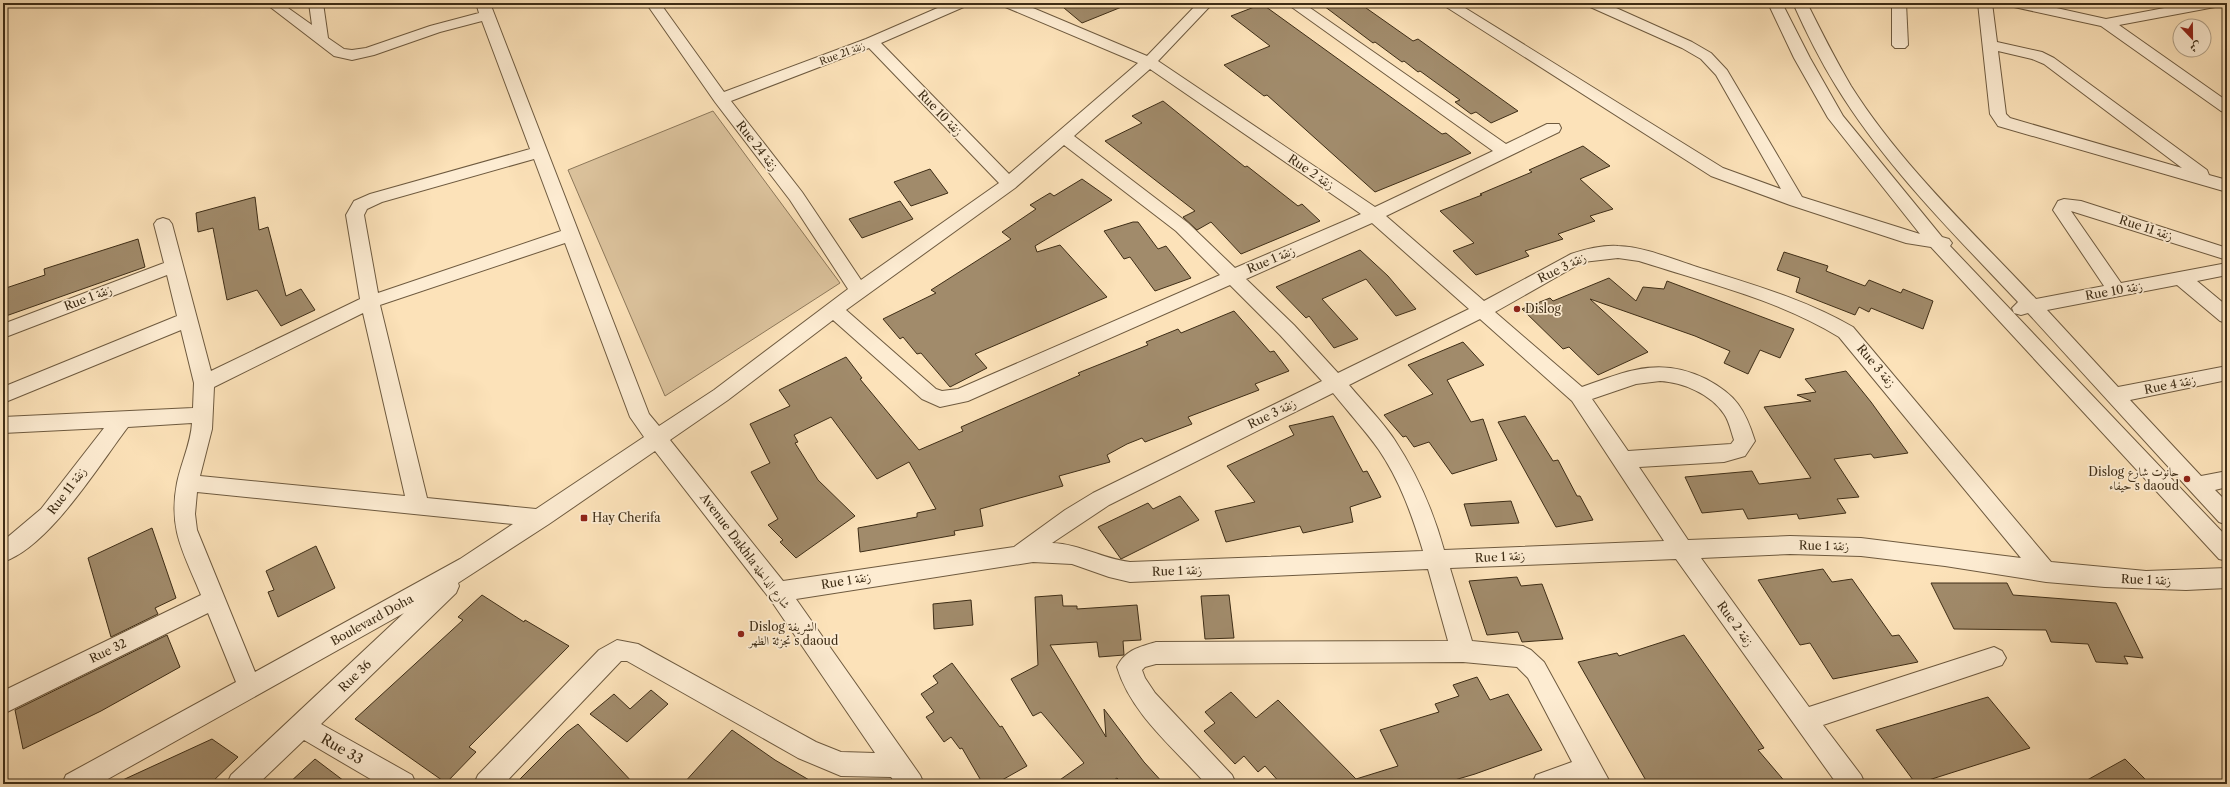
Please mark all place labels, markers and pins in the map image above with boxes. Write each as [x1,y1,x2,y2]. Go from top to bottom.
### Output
place label: Dislog [1525,301,1562,316]
marker: Dislog [1512,304,1522,314]
place label: Dislog حانوت شارع حيفاء s daoud [2088,464,2180,493]
marker: Dislog حانوت شارع حيفاء s daoud [2182,474,2192,484]
place label: Hay Cherifa [592,510,661,525]
marker: Hay Cherifa [579,513,589,523]
place label: Dislog الشريفة تجزئة الظهر s daoud [747,619,839,649]
marker: Dislog الشريفة تجزئة الظهر s daoud [736,629,746,639]

